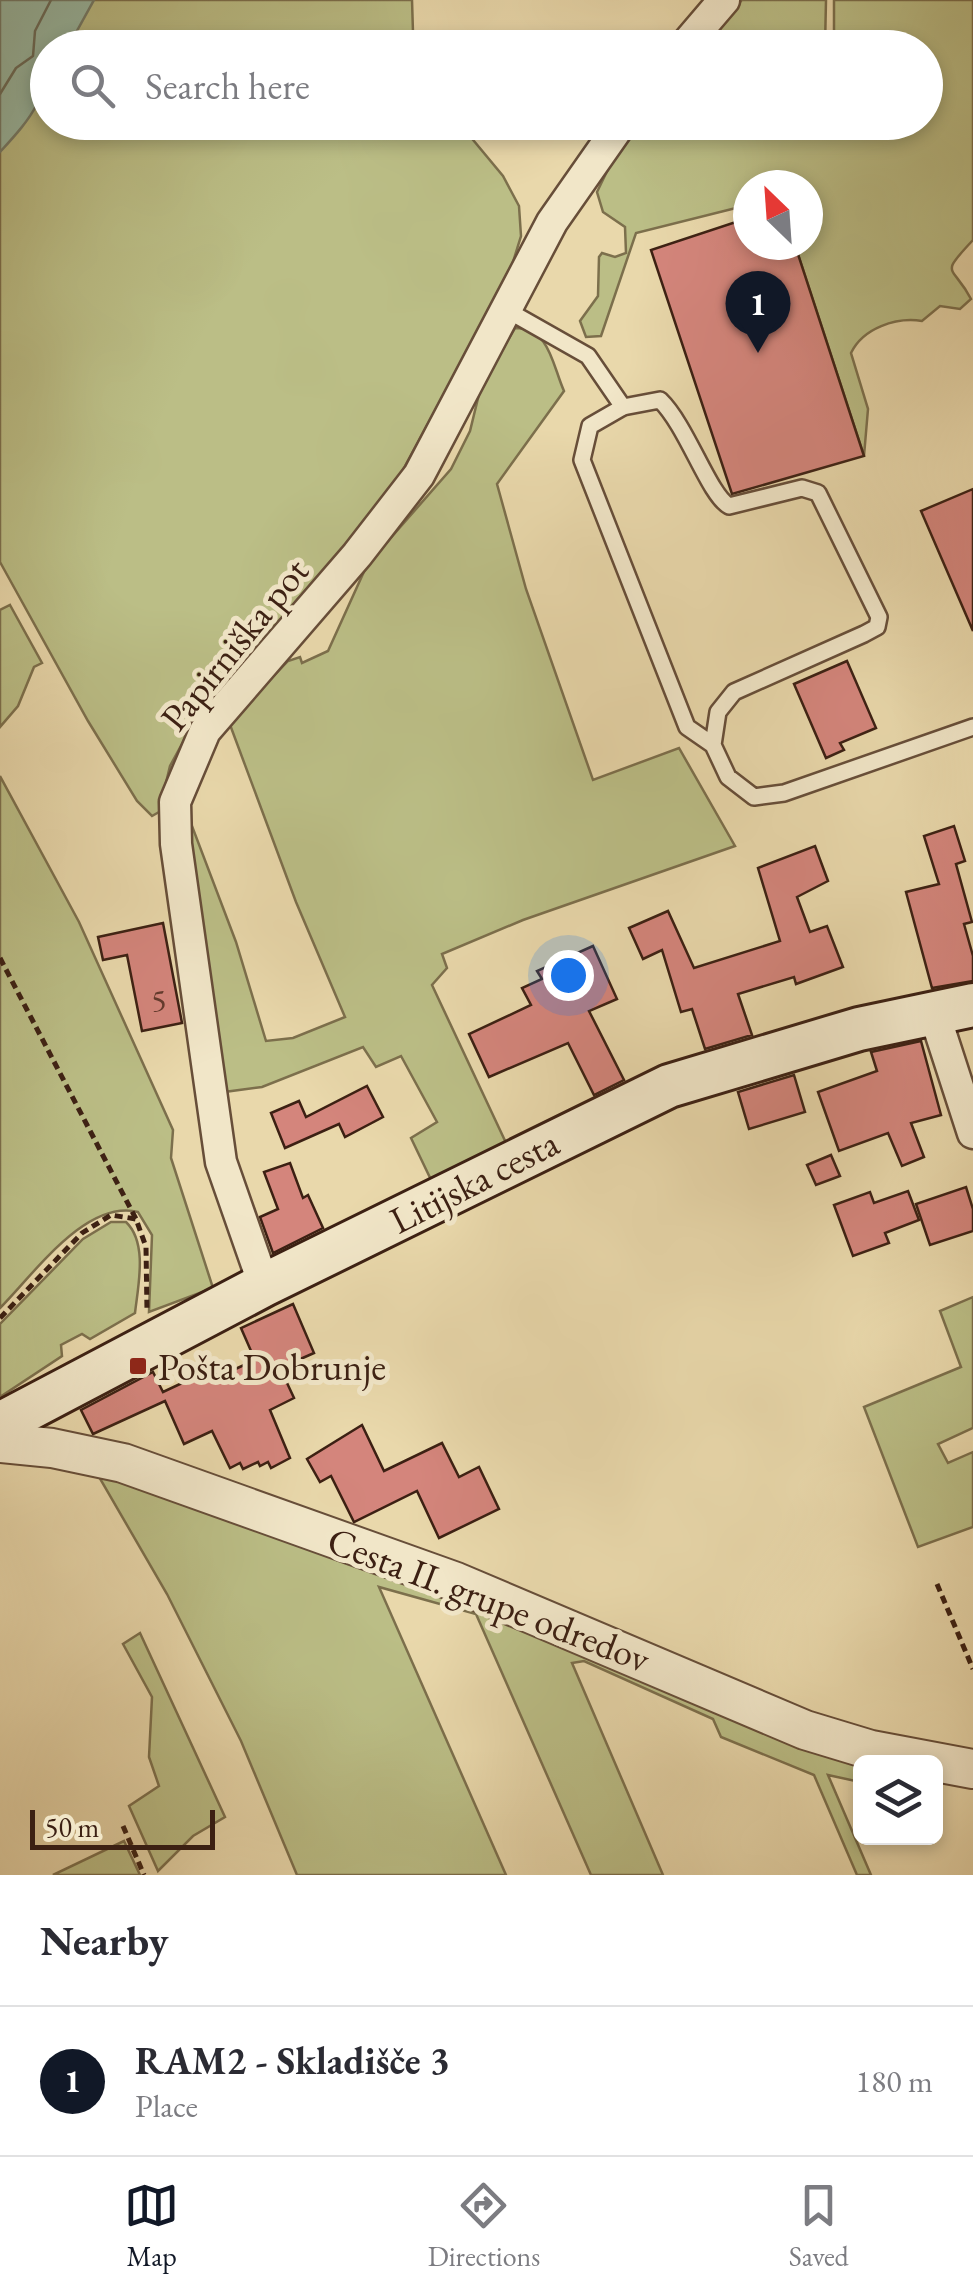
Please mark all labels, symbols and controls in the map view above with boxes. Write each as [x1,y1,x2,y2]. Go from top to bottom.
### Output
search box [30,30,943,140]
icon: search [65,58,120,113]
text: Search here [145,61,310,110]
north arrow [733,170,823,260]
pin: 1 [726,270,790,353]
street label: Papirniška pot [149,547,319,741]
your location [543,950,594,1001]
house number: 5 [151,979,167,1021]
street label: Litijska cesta [381,1117,567,1244]
place label: Pošta Dobrunje [158,1342,386,1391]
marker: Pošta Dobrunje [127,1355,149,1377]
street label: Cesta II. grupe odredov [321,1515,658,1683]
map controls [853,1755,943,1845]
button: layers [853,1755,943,1845]
scale bar [30,1805,215,1850]
text: 50 m [45,1809,99,1845]
text: Nearby [40,1913,169,1968]
text: RAM2 - Skladišče 3 [135,2036,450,2085]
text: 1 [64,2060,81,2102]
text: 180 m [856,2060,933,2102]
text: Place [135,2085,198,2127]
tab: Map [124,2178,179,2274]
tab: Directions [428,2178,540,2274]
tab: Saved [789,2178,849,2274]

